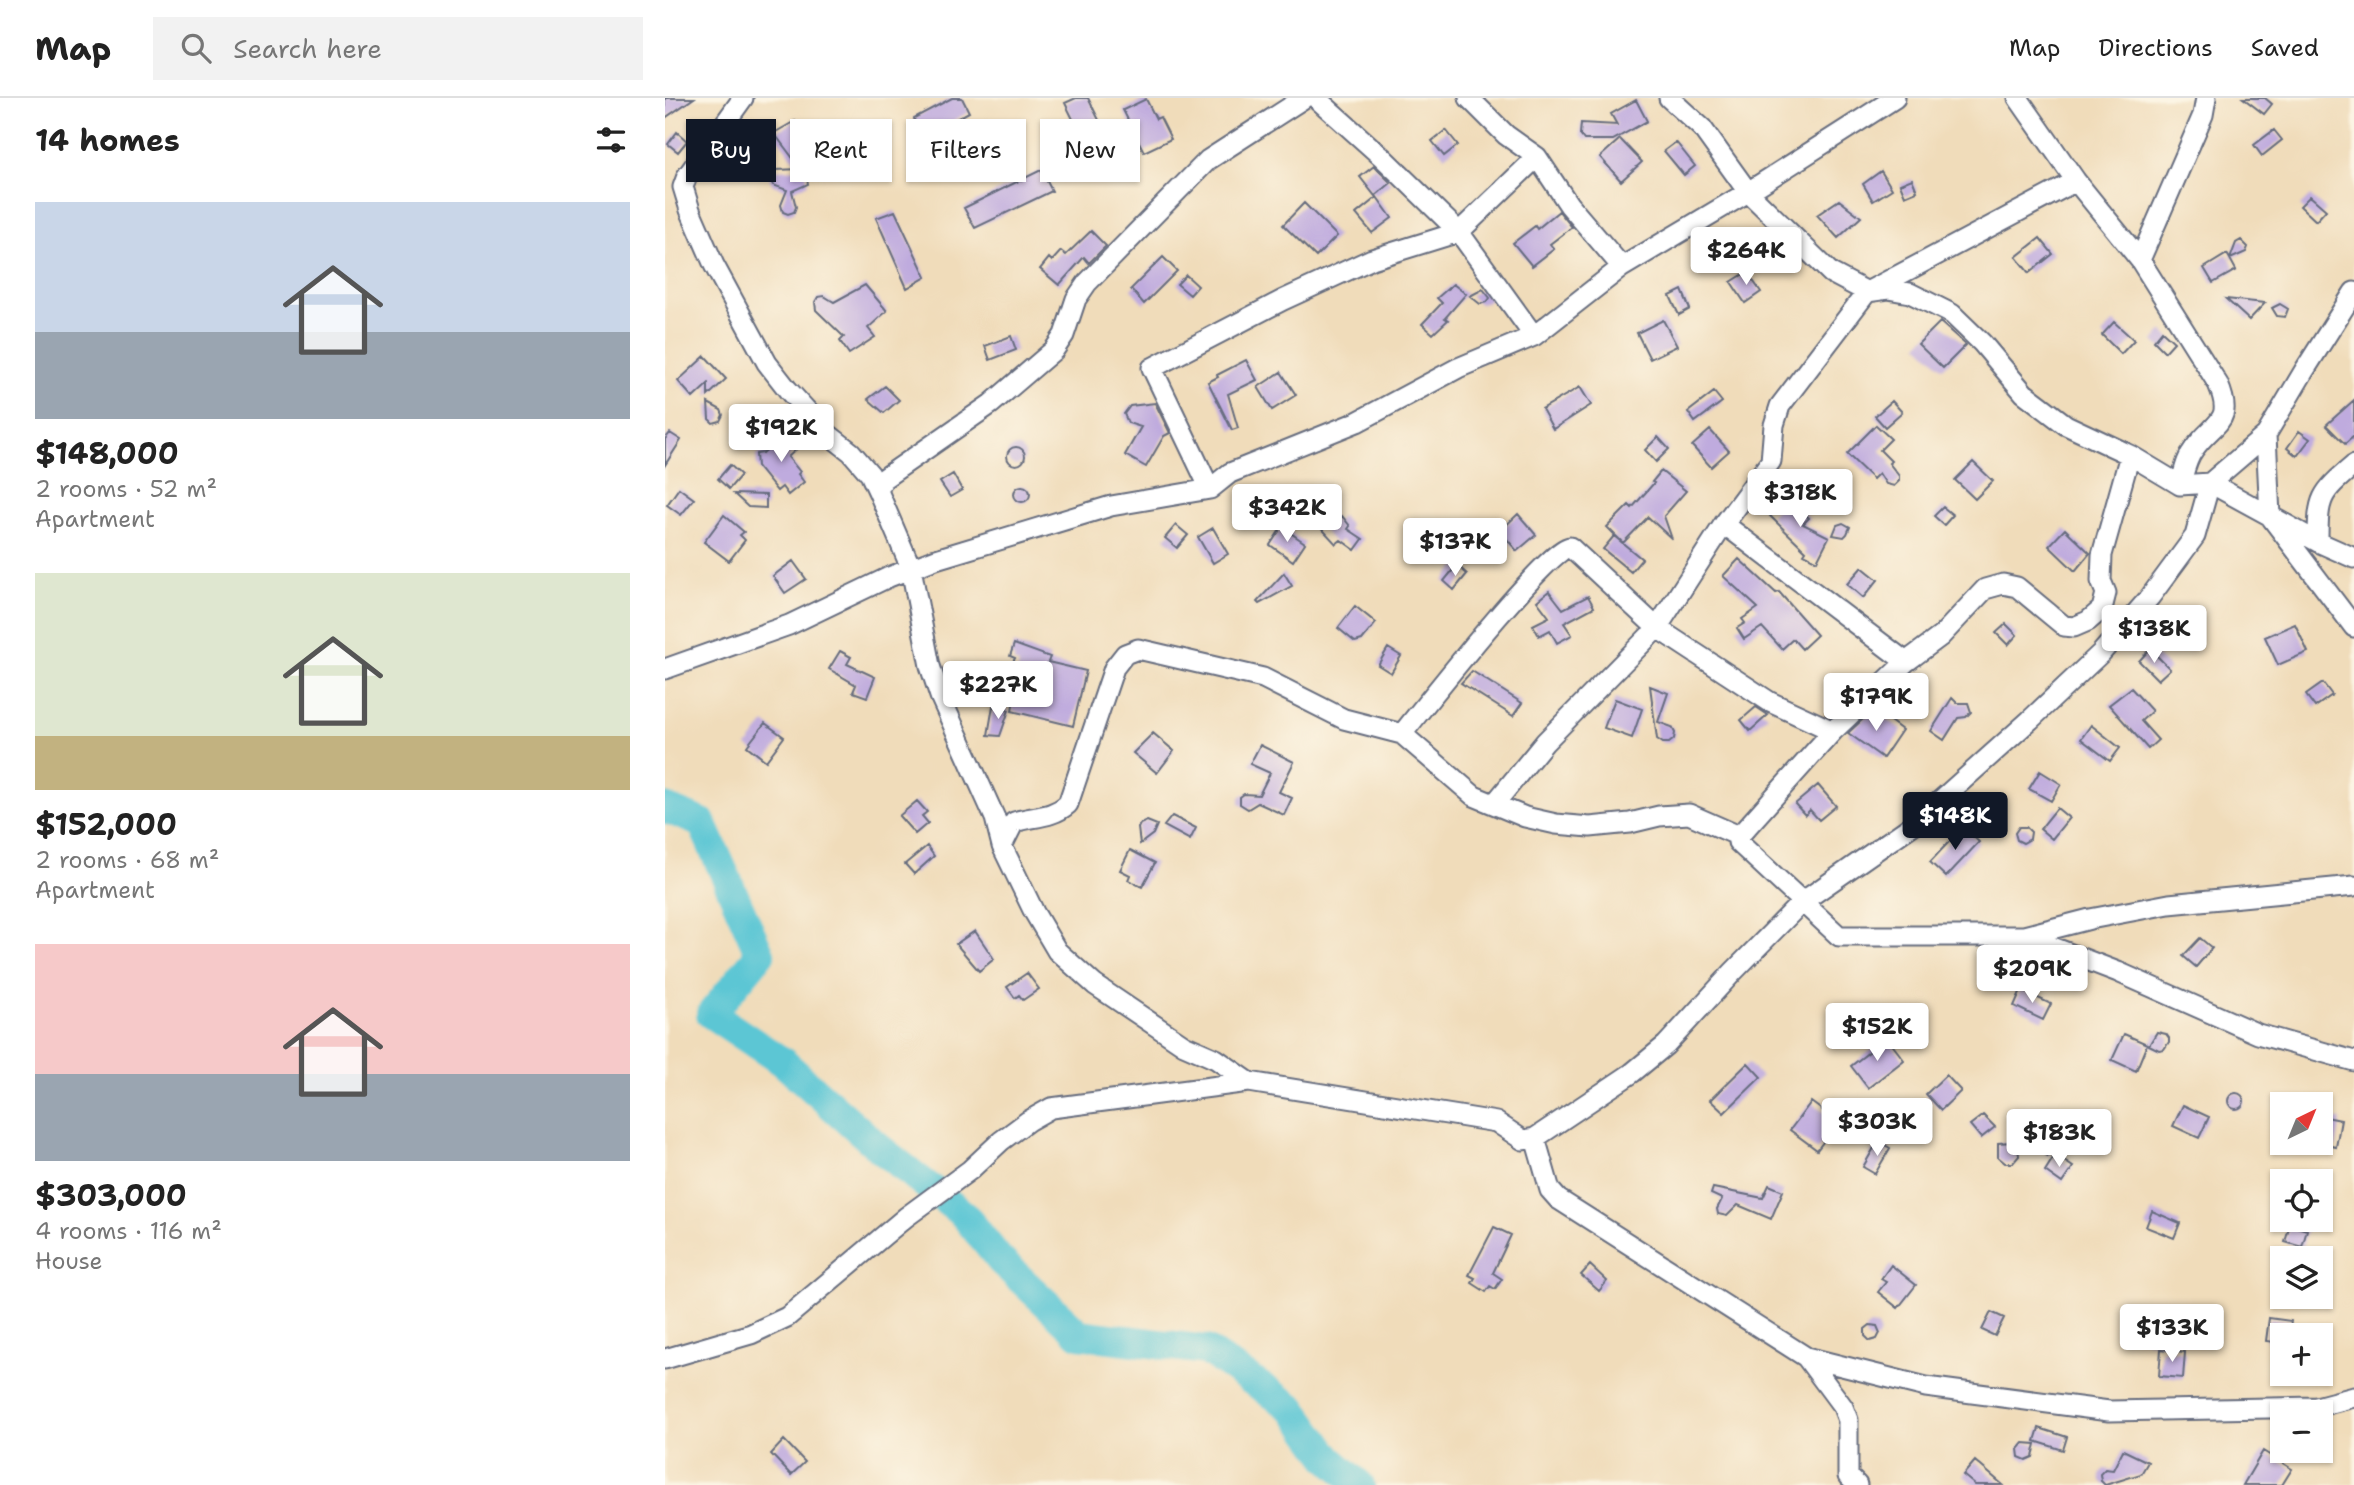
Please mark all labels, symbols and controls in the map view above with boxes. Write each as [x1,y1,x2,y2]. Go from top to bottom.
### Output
search box [153,17,643,80]
text: Map [35,26,111,71]
icon: search [177,29,215,67]
text: Search here [233,31,382,66]
text: Map [2009,32,2060,64]
text: Directions [2098,32,2213,64]
text: Saved [2251,32,2319,64]
chip: Buy [686,119,776,182]
chip: Rent [790,119,892,182]
chip: Filters [906,119,1026,182]
chip: New [1040,119,1140,182]
text: 14 homes [35,120,180,161]
icon: filters [592,121,630,159]
pin: $264K [1697,228,1795,287]
text: $264K [1707,235,1785,265]
icon: home [270,247,396,373]
pin: $192K [732,404,830,464]
text: $192K [745,412,817,442]
text: $148,000 [35,433,179,474]
pin: $318K [1751,470,1849,529]
text: 2 rooms · 52 m² [35,474,217,504]
text: $318K [1764,477,1836,507]
pin: $342K [1238,484,1336,544]
text: $342K [1248,492,1326,522]
text: Apartment [35,504,155,534]
pin: $137K [1406,518,1504,578]
text: $137K [1419,526,1491,556]
pin: $138K [2105,606,2203,665]
text: $138K [2118,613,2190,643]
icon: home [270,618,396,744]
pin: $227K [949,662,1047,721]
text: $227K [959,669,1037,699]
pin: $179K [1827,674,1925,733]
text: $179K [1840,681,1912,711]
pin: $148K [1906,792,2004,852]
text: $148K [1919,800,1991,830]
text: $152,000 [35,804,177,845]
text: 2 rooms · 68 m² [35,845,219,875]
text: Apartment [35,875,155,905]
pin: $209K [1983,946,2081,1005]
text: $209K [1993,953,2071,983]
icon: home [270,989,396,1115]
pin: $152K [1828,1004,1926,1063]
text: $152K [1842,1011,1912,1041]
north arrow [2270,1092,2333,1155]
map controls [2270,1092,2333,1463]
pin: $303K [1828,1098,1926,1158]
text: $303K [1838,1106,1916,1136]
pin: $183K [2010,1110,2108,1169]
text: $183K [2023,1117,2095,1147]
button: locate [2270,1169,2333,1232]
text: $303,000 [35,1175,187,1216]
text: 4 rooms · 116 m² [35,1216,222,1246]
text: House [35,1246,103,1276]
button: layers [2270,1246,2333,1309]
pin: $133K [2123,1304,2221,1364]
text: $133K [2136,1312,2208,1342]
button: + [2270,1323,2333,1386]
button: − [2270,1400,2333,1463]

